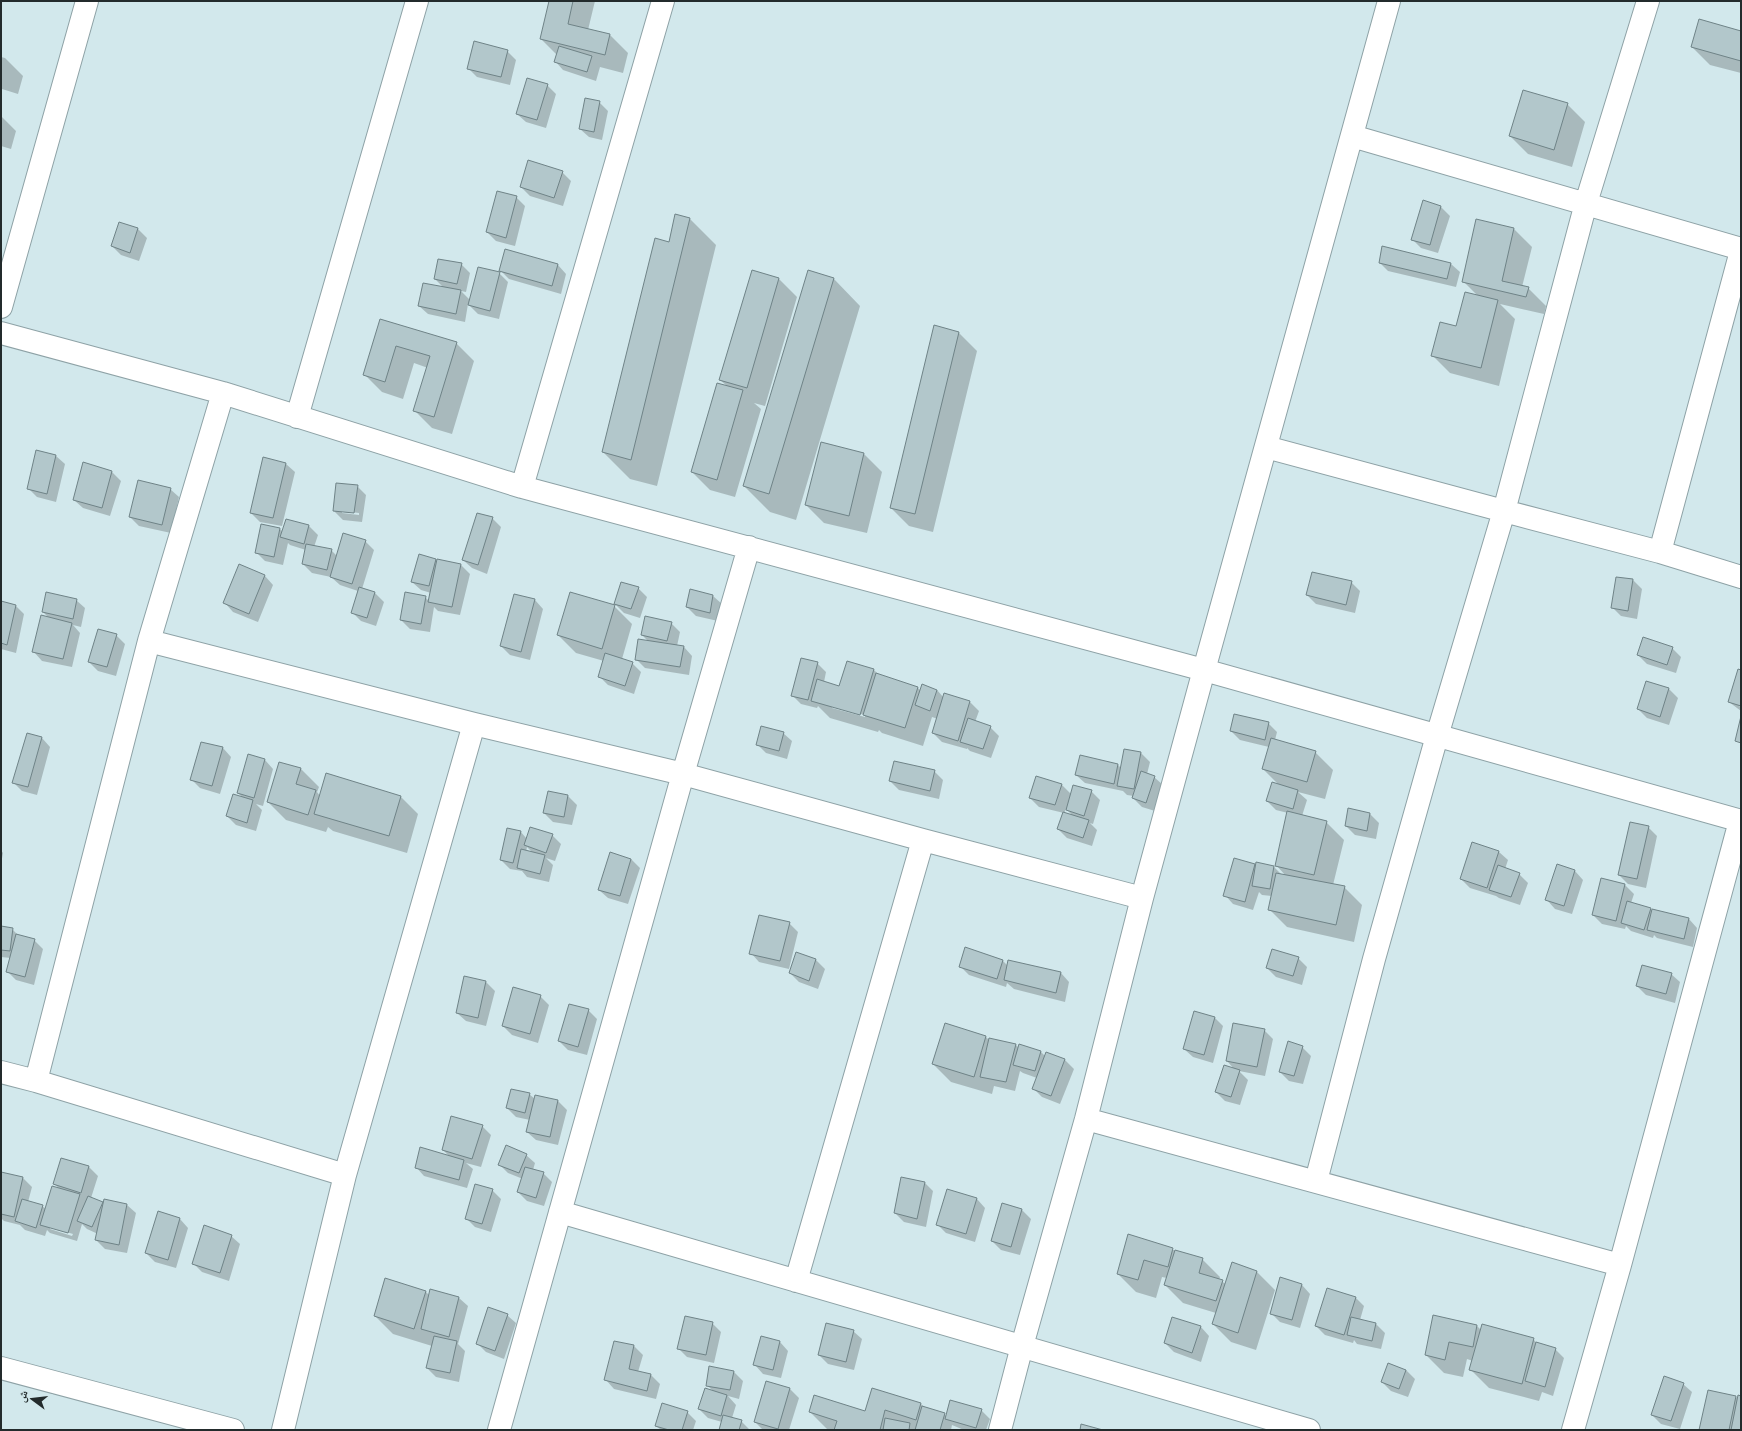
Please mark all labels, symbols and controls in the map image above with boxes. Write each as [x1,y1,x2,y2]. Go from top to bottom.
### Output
north arrow [12,1379,52,1419]
text: ش [14,1389,32,1404]

